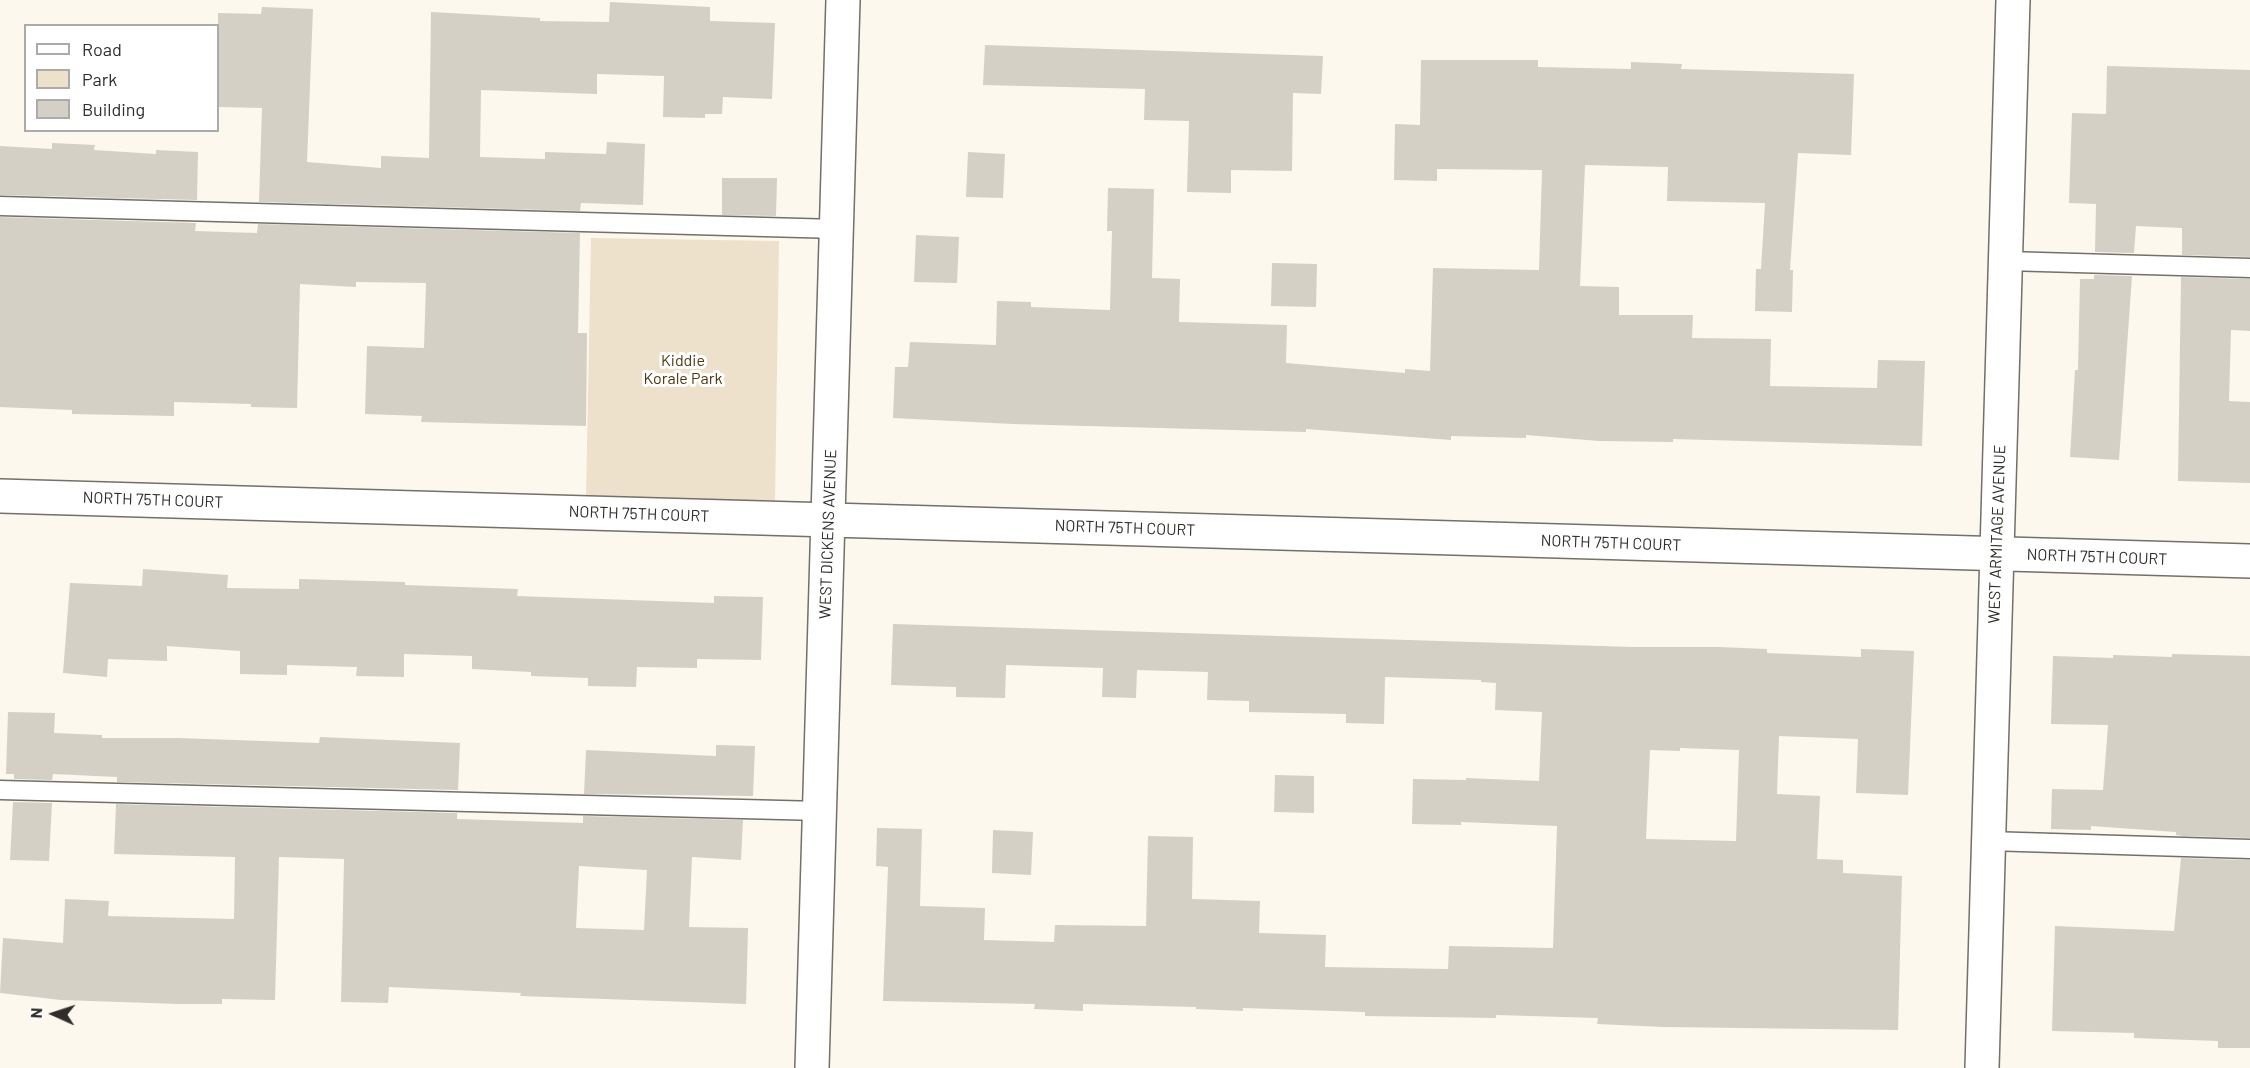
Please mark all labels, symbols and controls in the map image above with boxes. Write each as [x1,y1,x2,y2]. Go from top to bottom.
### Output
legend [24,24,219,132]
text: Road [82,38,122,60]
text: Park [82,68,117,90]
text: Building [82,98,145,120]
park label: Kiddie Korale Park [643,351,723,389]
street label: WEST ARMITAGE AVENUE [1984,444,2010,624]
street label: WEST DICKENS AVENUE [815,449,841,619]
street label: NORTH 75TH COURT [82,488,224,512]
street label: NORTH 75TH COURT [568,502,710,526]
street label: NORTH 75TH COURT [1054,516,1196,540]
street label: NORTH 75TH COURT [1540,531,1682,555]
street label: NORTH 75TH COURT [2026,545,2168,569]
north arrow [24,984,84,1044]
text: N [26,1007,45,1019]

